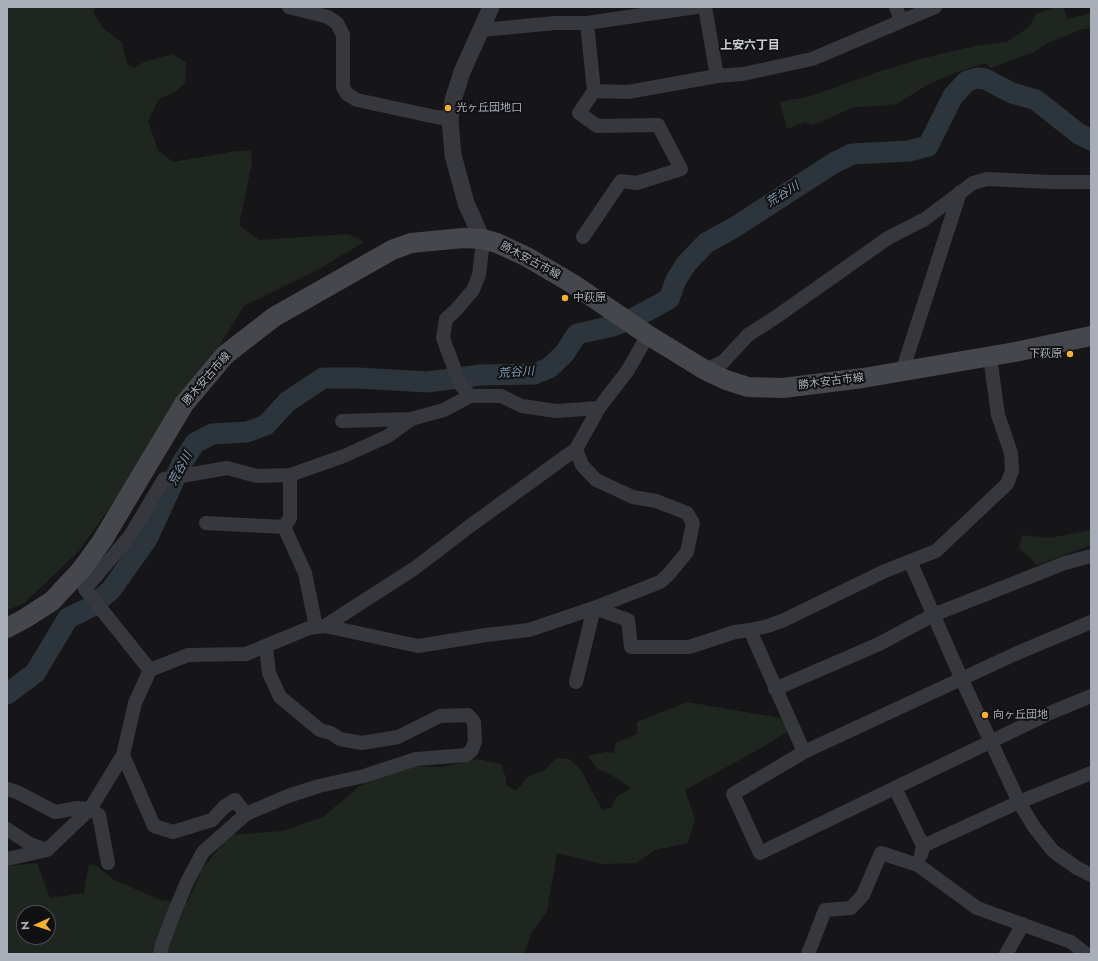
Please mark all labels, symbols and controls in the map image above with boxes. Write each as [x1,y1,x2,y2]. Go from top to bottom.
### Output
district label: 上安六丁目 [720,39,780,53]
place label: 光ヶ丘団地口 [456,101,522,115]
marker: 光ヶ丘団地口 [443,103,453,113]
water label: 荒谷川 [764,179,802,211]
street label: 勝木安古市線 [498,240,562,282]
place label: 中萩原 [573,291,606,305]
marker: 中萩原 [560,293,570,303]
place label: 下萩原 [1029,347,1062,361]
marker: 下萩原 [1065,349,1075,359]
street label: 勝木安古市線 [180,350,234,408]
water label: 荒谷川 [498,365,534,381]
street label: 勝木安古市線 [797,371,865,393]
water label: 荒谷川 [166,450,196,488]
place label: 向ヶ丘団地 [993,708,1048,722]
marker: 向ヶ丘団地 [980,710,990,720]
north arrow [16,905,56,945]
text: N [17,921,33,930]

